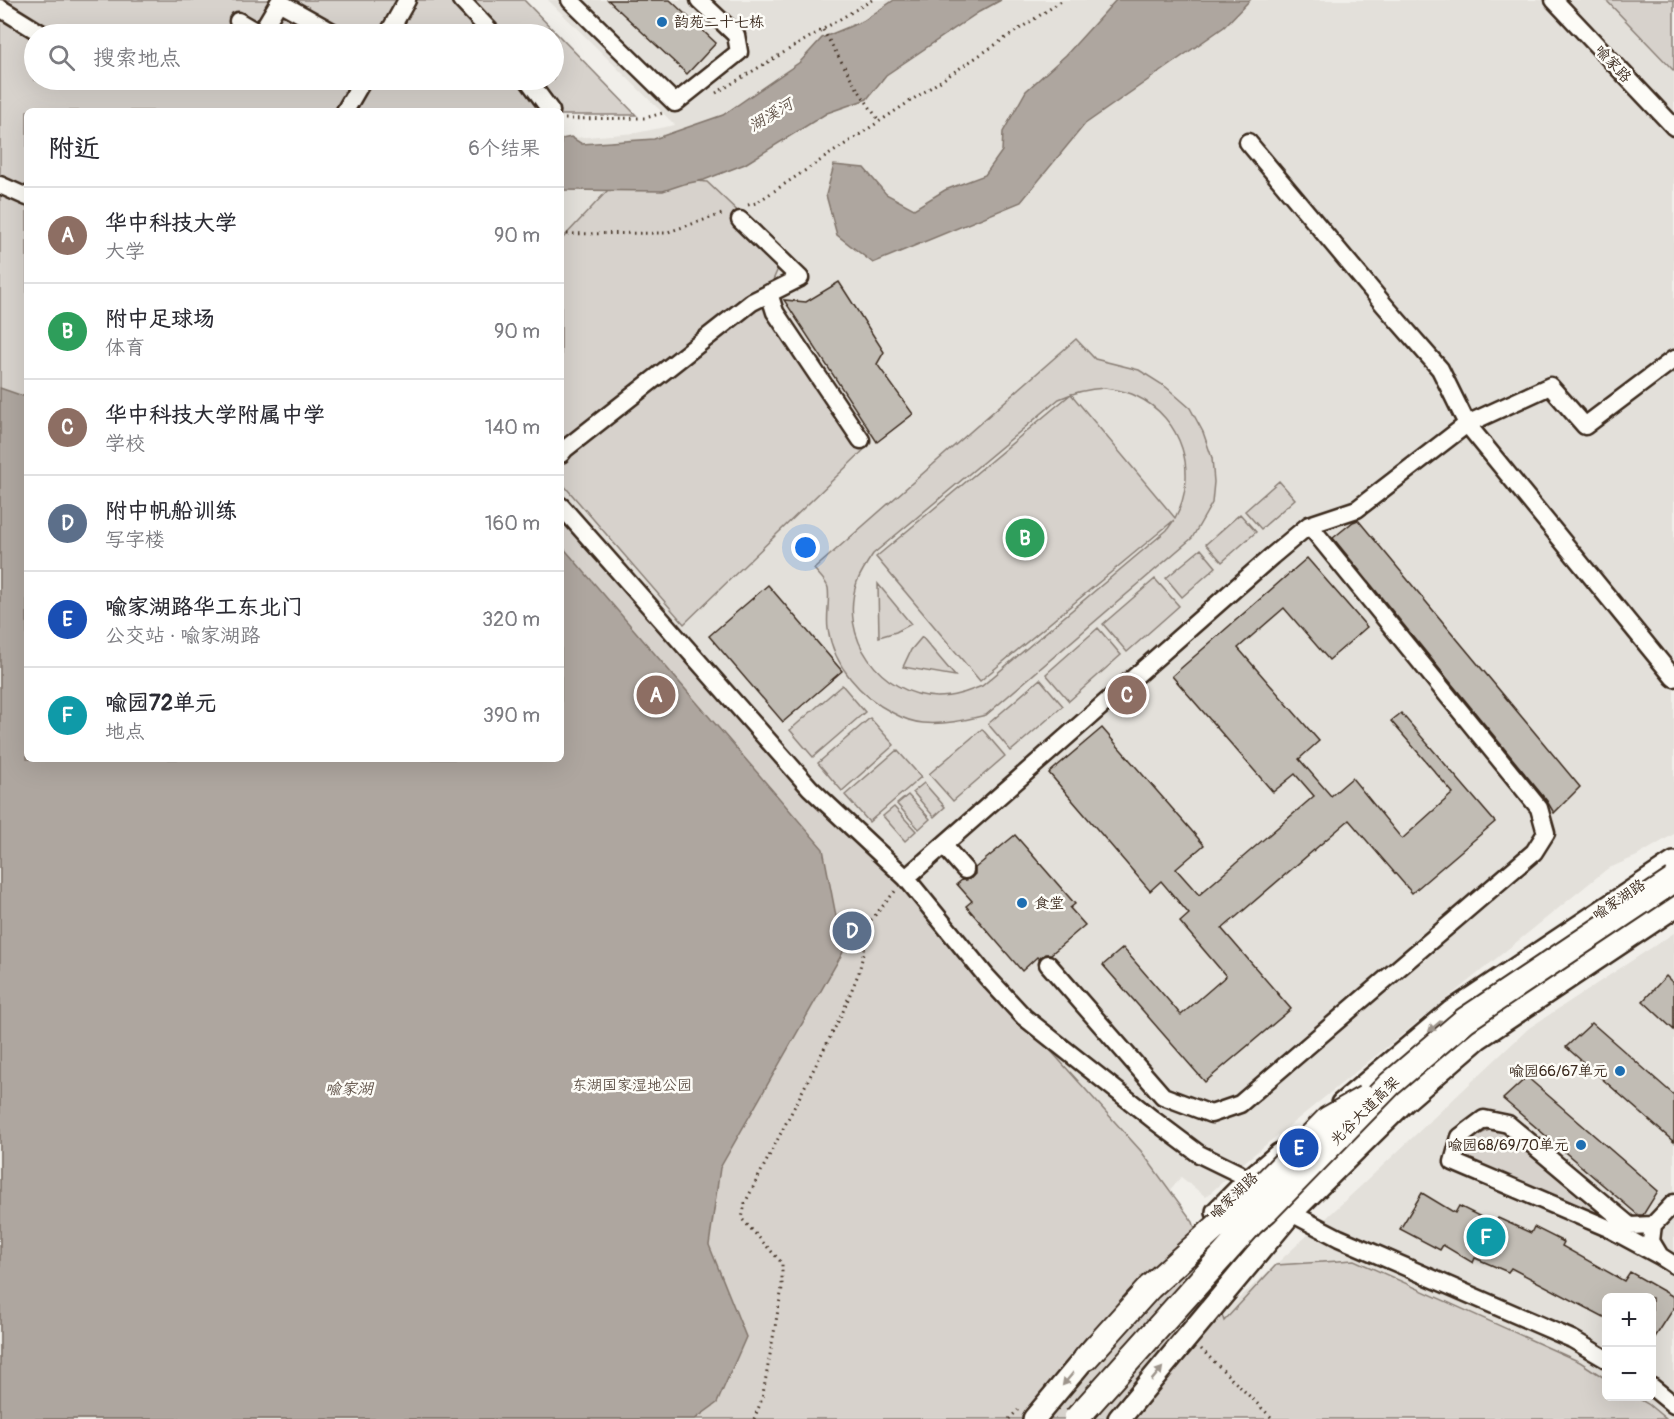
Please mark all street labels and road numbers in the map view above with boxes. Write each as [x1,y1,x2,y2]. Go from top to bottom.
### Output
street label: 喻家路 [1591,41,1635,87]
street label: 喻家湖路 [1589,875,1649,925]
street label: 光谷大道高架 [1326,1072,1404,1150]
street label: 喻家湖路 [1206,1168,1262,1224]

